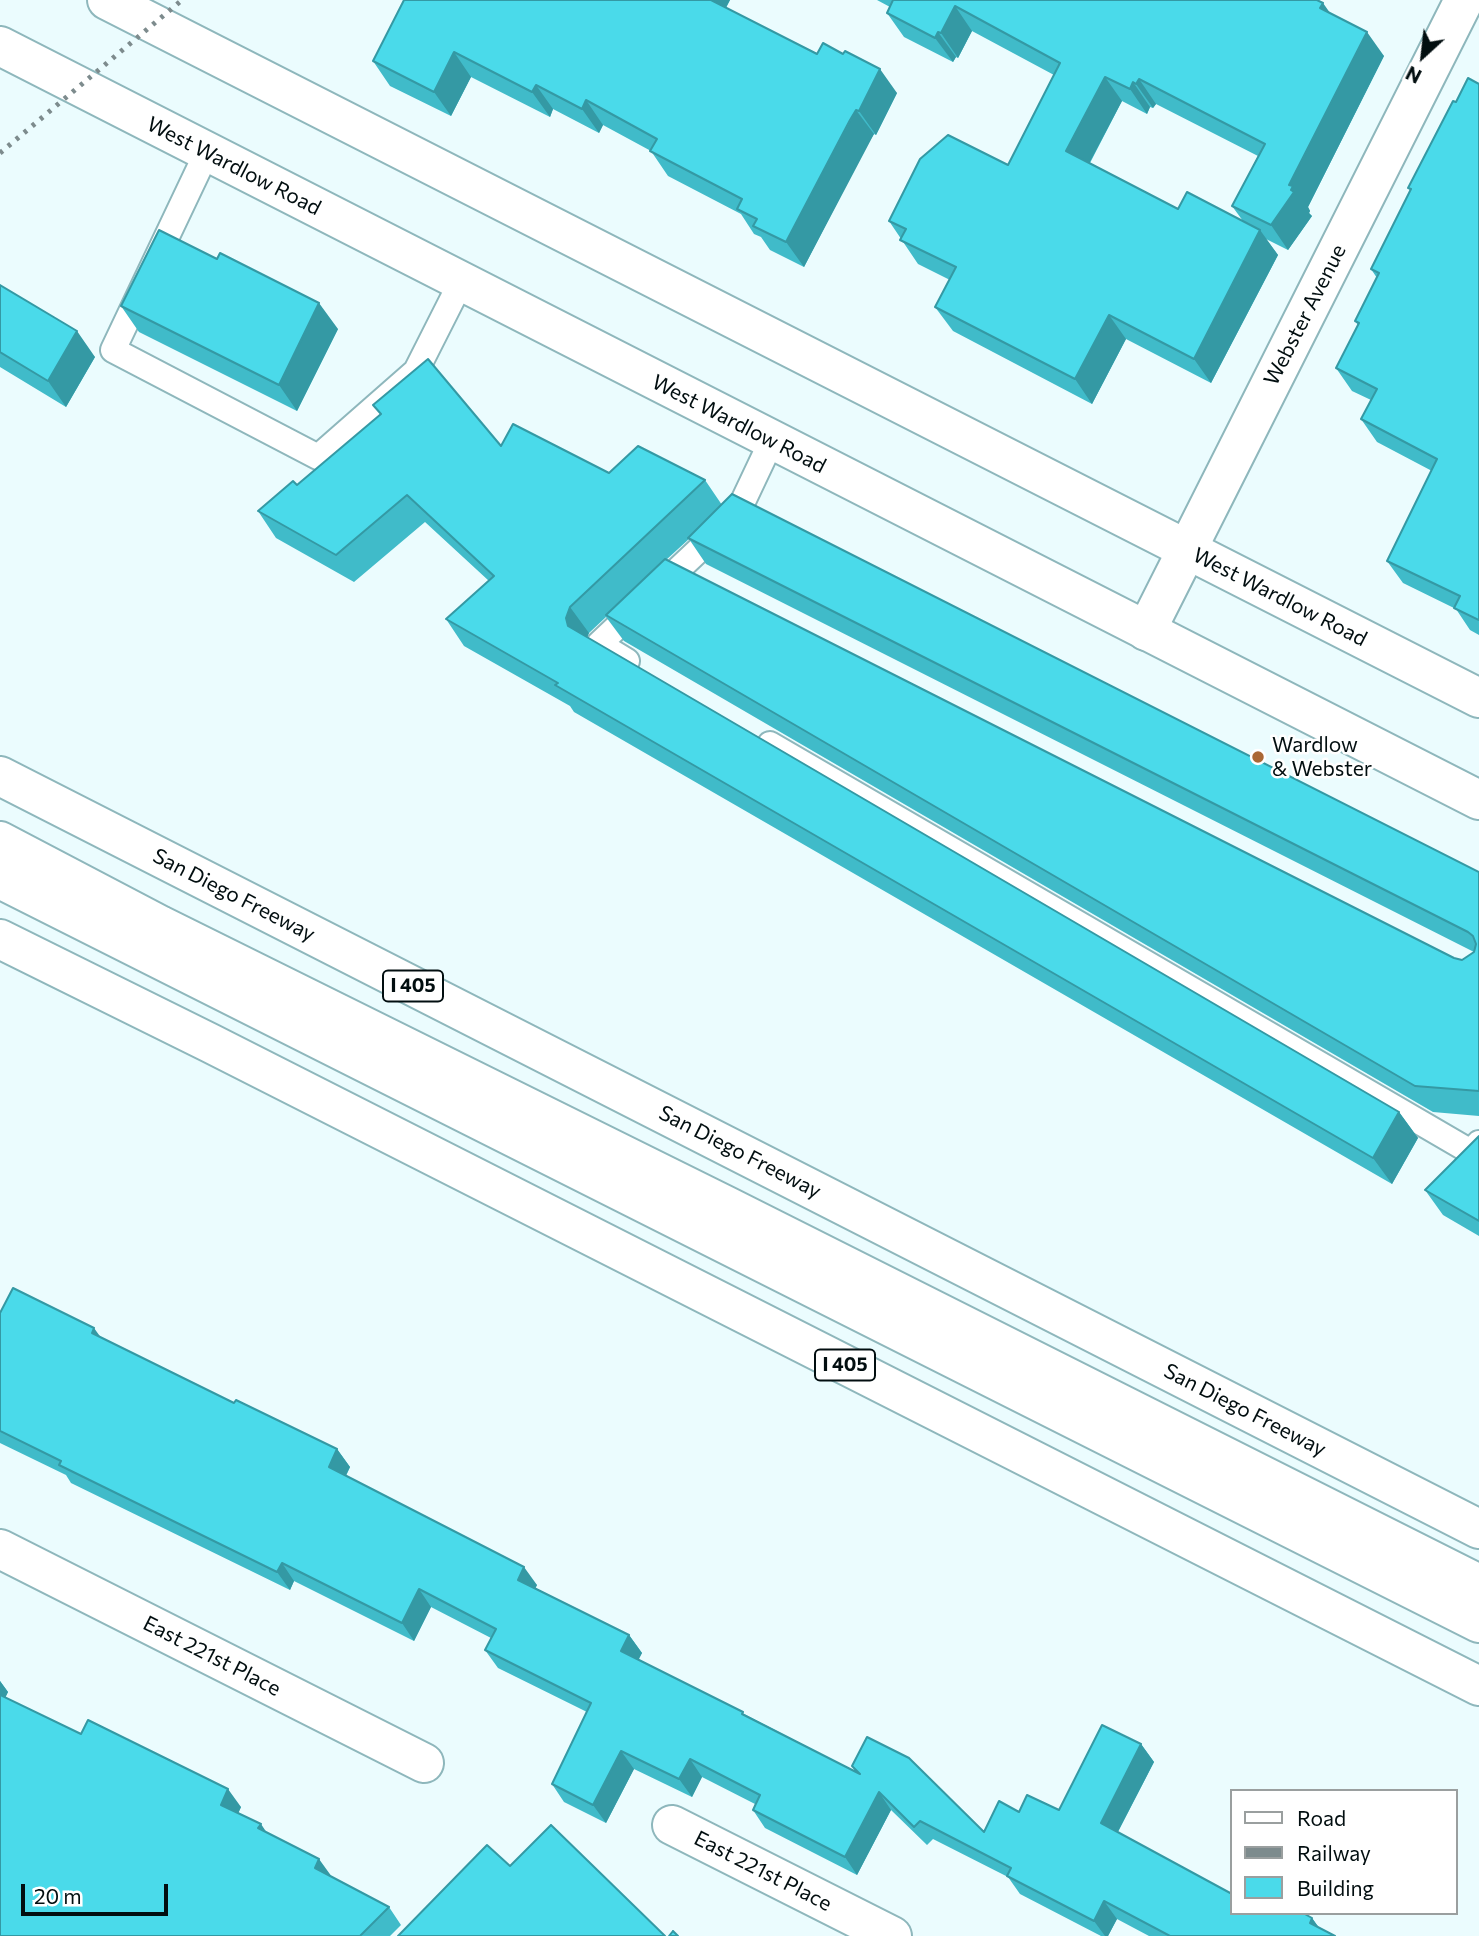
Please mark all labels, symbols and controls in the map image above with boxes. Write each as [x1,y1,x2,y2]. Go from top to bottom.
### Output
north arrow [1388,21,1458,91]
text: N [1402,62,1425,89]
street label: West Wardlow Road [143,111,325,221]
street label: Webster Avenue [1259,240,1351,390]
street label: West Wardlow Road [648,369,830,479]
street label: West Wardlow Road [1189,542,1371,652]
place label: Wardlow & Webster [1272,732,1372,782]
marker: Wardlow & Webster [1250,749,1266,765]
street label: San Diego Freeway [149,843,319,947]
road number: I 405 [383,970,443,1002]
street label: San Diego Freeway [655,1100,825,1204]
road number: I 405 [815,1350,875,1380]
street label: San Diego Freeway [1160,1358,1330,1462]
street label: East 221st Place [139,1611,285,1701]
legend [1230,1789,1458,1915]
text: Road [1297,1805,1346,1830]
street label: East 221st Place [690,1826,836,1916]
text: Railway [1297,1840,1371,1865]
scale bar [24,1870,172,1914]
text: Building [1297,1875,1374,1900]
text: 20 m [34,1883,82,1908]

